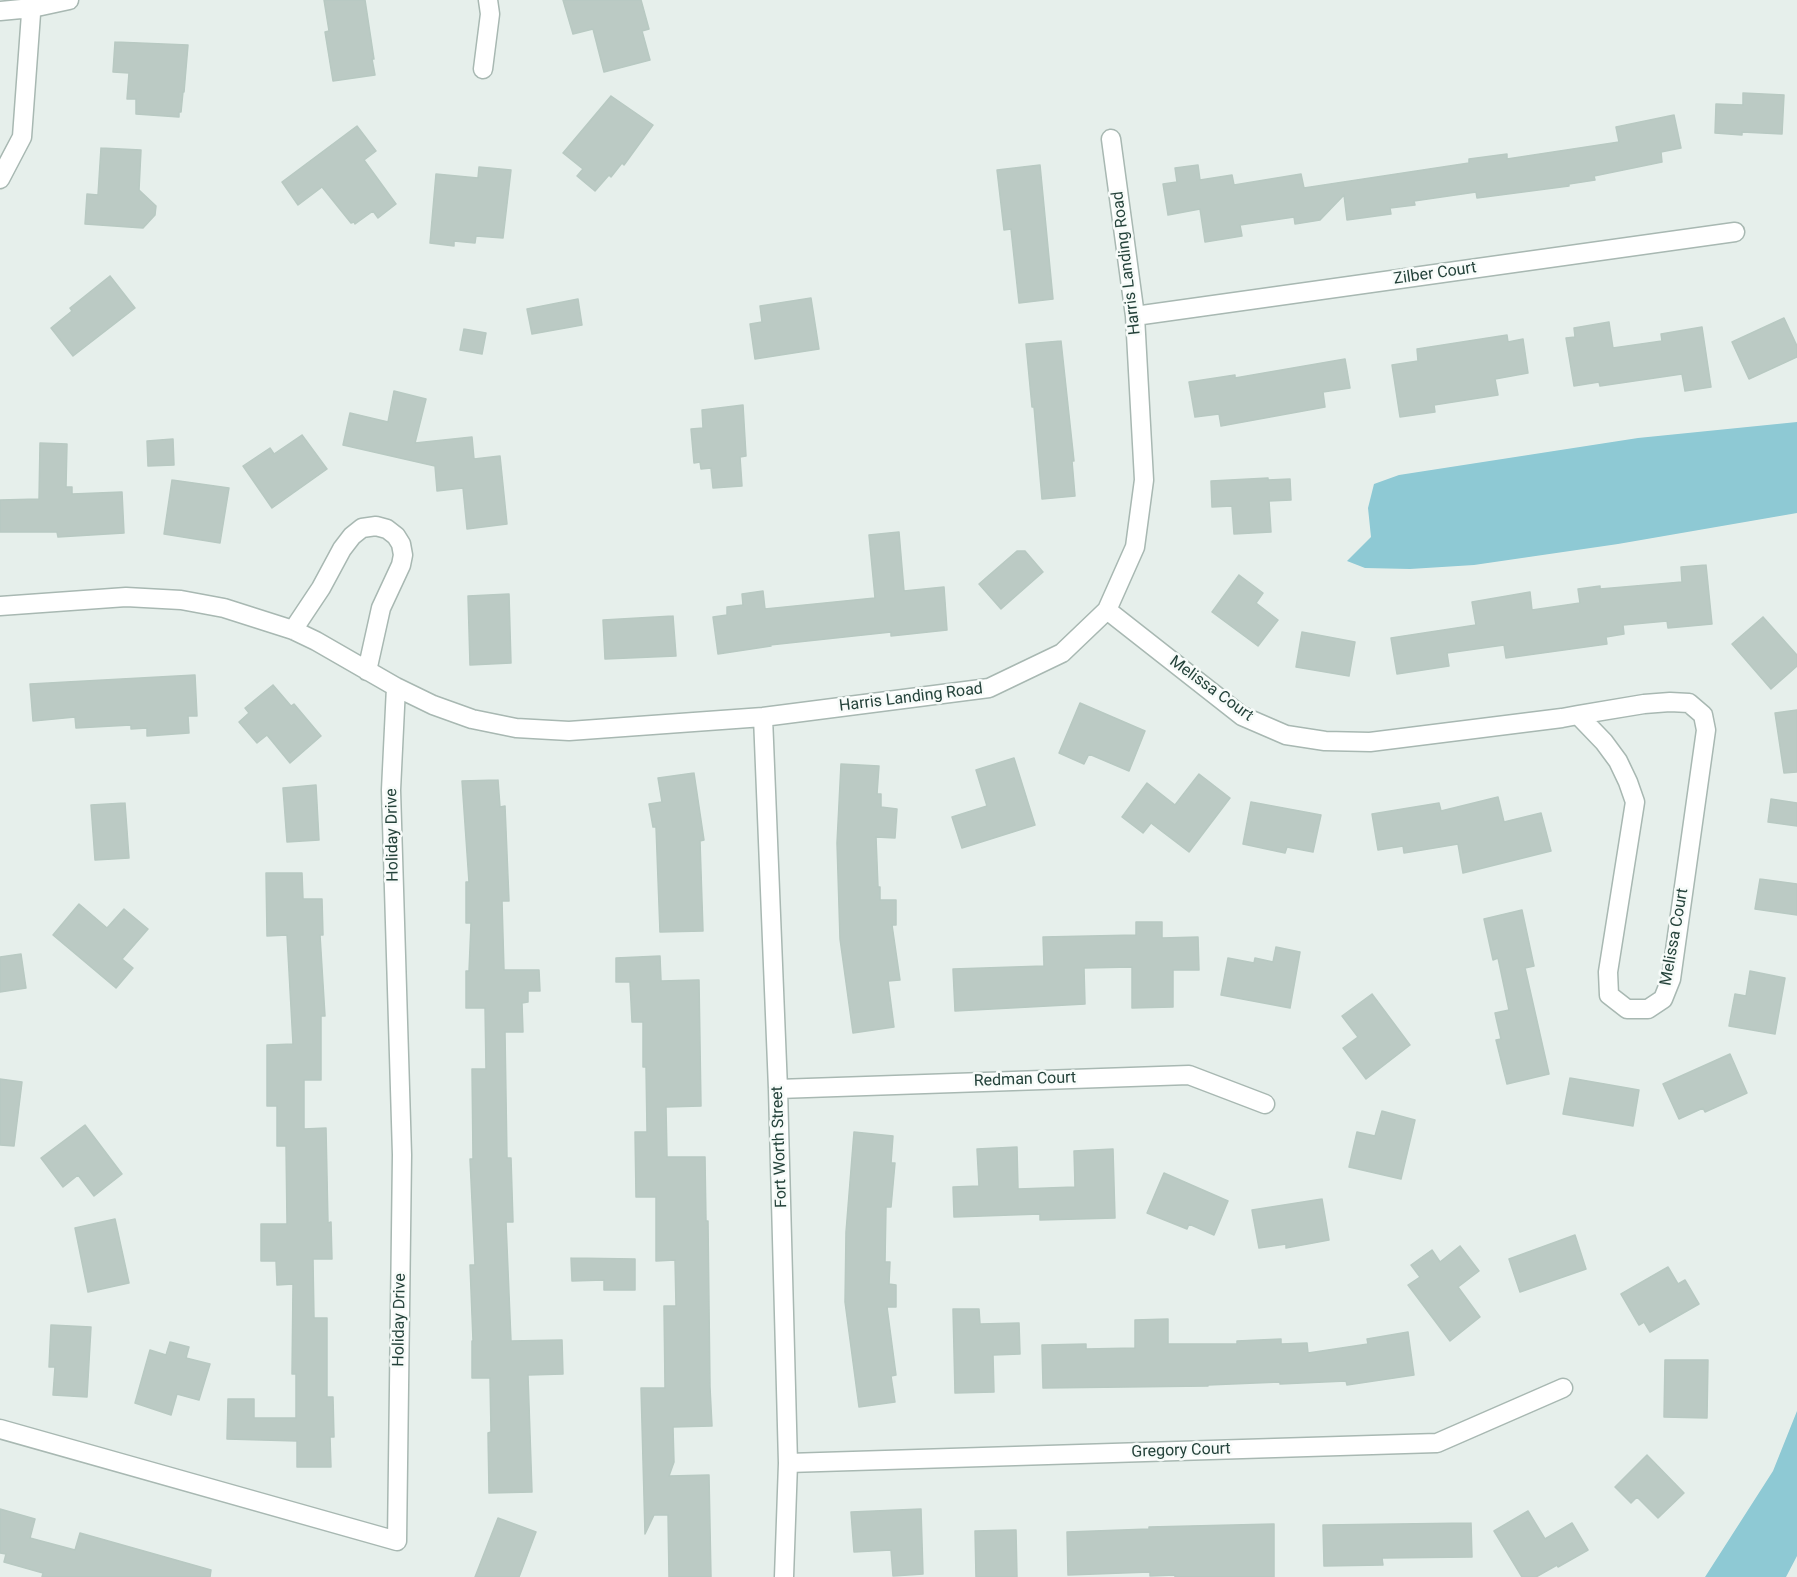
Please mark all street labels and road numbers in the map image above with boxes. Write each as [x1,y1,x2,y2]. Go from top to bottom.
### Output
street label: Harris Landing Road [1109,190,1145,336]
street label: Zilber Court [1392,259,1478,289]
street label: Melissa Court [1165,652,1257,726]
street label: Harris Landing Road [838,680,984,716]
street label: Holiday Drive [383,788,403,882]
street label: Melissa Court [1657,887,1693,987]
street label: Redman Court [974,1069,1076,1091]
street label: Fort Worth Street [768,1086,792,1208]
street label: Holiday Drive [390,1273,410,1367]
street label: Gregory Court [1131,1440,1231,1462]

